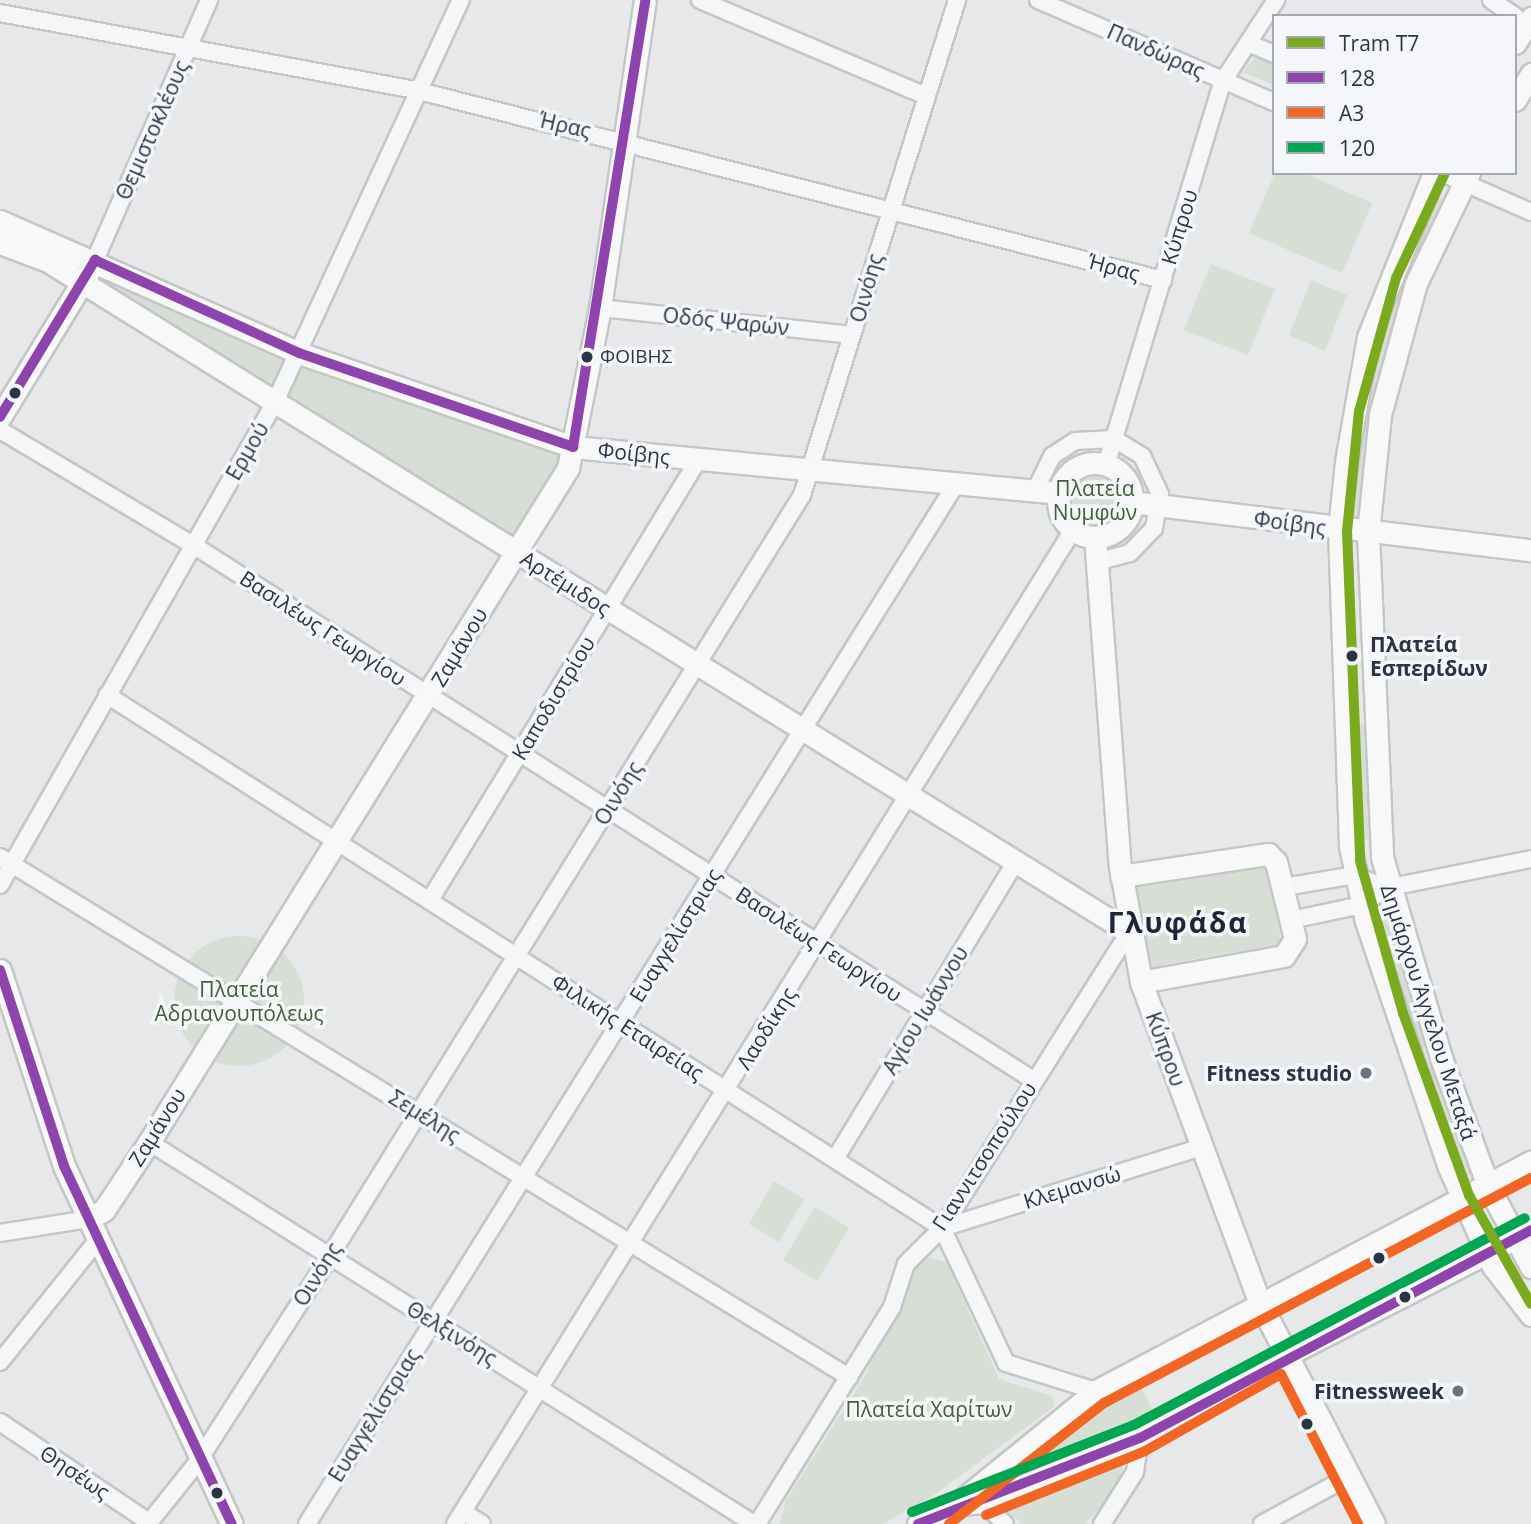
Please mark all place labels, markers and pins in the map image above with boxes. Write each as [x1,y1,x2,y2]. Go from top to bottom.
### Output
place label: ΦΟΙΒΗΣ [600,346,672,368]
marker: ΦΟΙΒΗΣ [580,350,594,364]
unlabelled marker [8,386,22,400]
place label: Πλατεία Εσπερίδων [1370,631,1488,681]
marker: Πλατεία Εσπερίδων [1340,644,1364,668]
place label: Fitness studio [1206,1060,1352,1086]
marker: Fitness studio [1358,1065,1374,1081]
unlabelled marker [1372,1251,1386,1265]
unlabelled marker [1398,1290,1412,1304]
place label: Fitnessweek [1314,1378,1444,1404]
marker: Fitnessweek [1450,1383,1466,1399]
unlabelled marker [1300,1417,1314,1431]
unlabelled marker [210,1486,224,1500]

